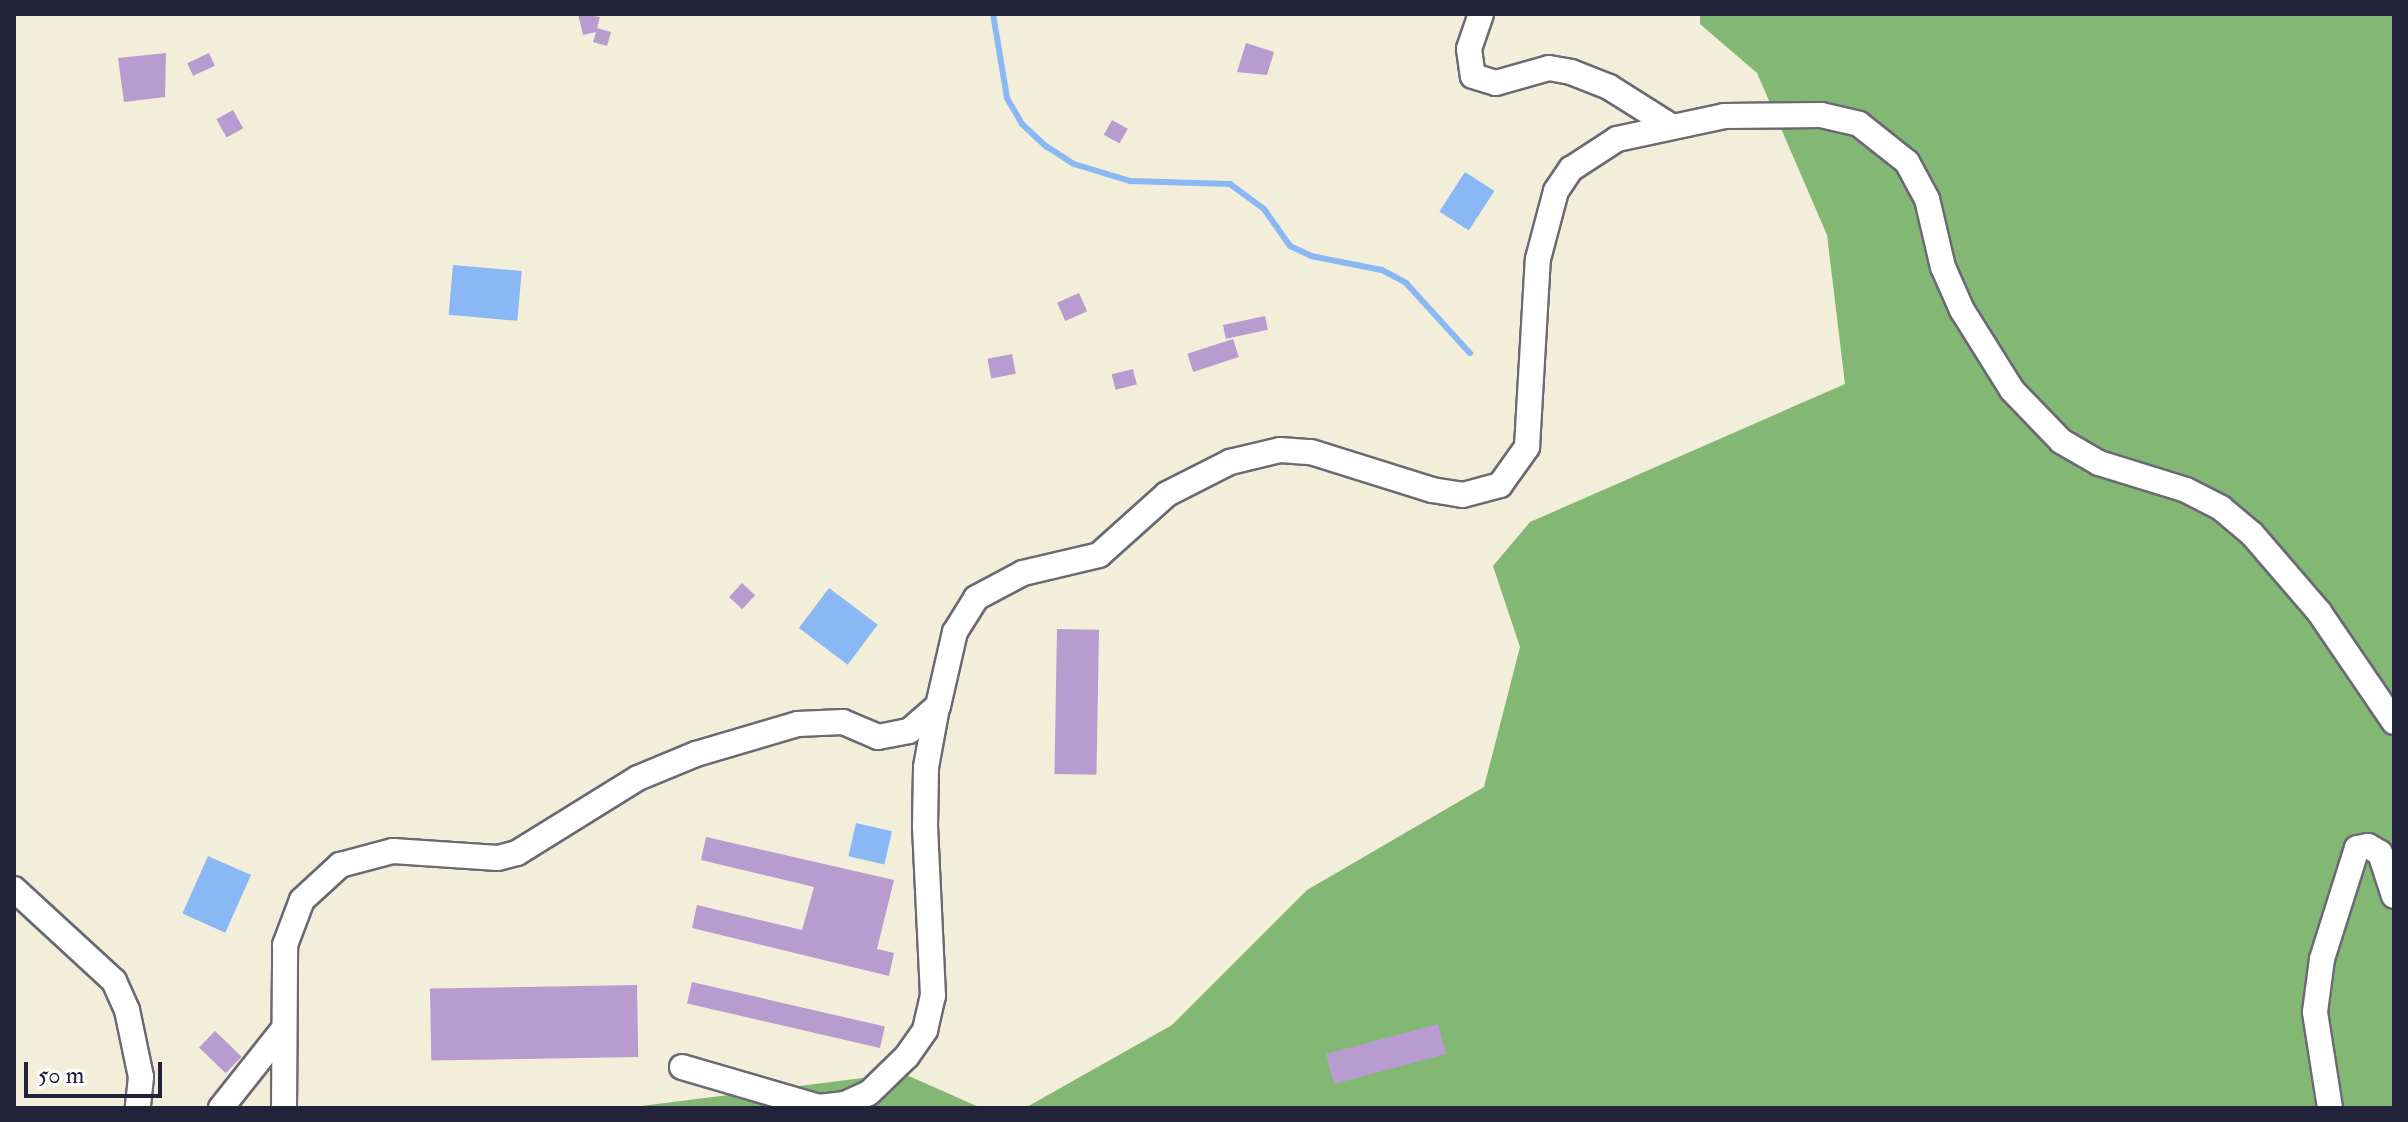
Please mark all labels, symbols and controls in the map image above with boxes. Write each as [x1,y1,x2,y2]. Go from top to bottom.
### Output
scale bar [28,1046,166,1096]
text: 50 m [38,1060,84,1091]

